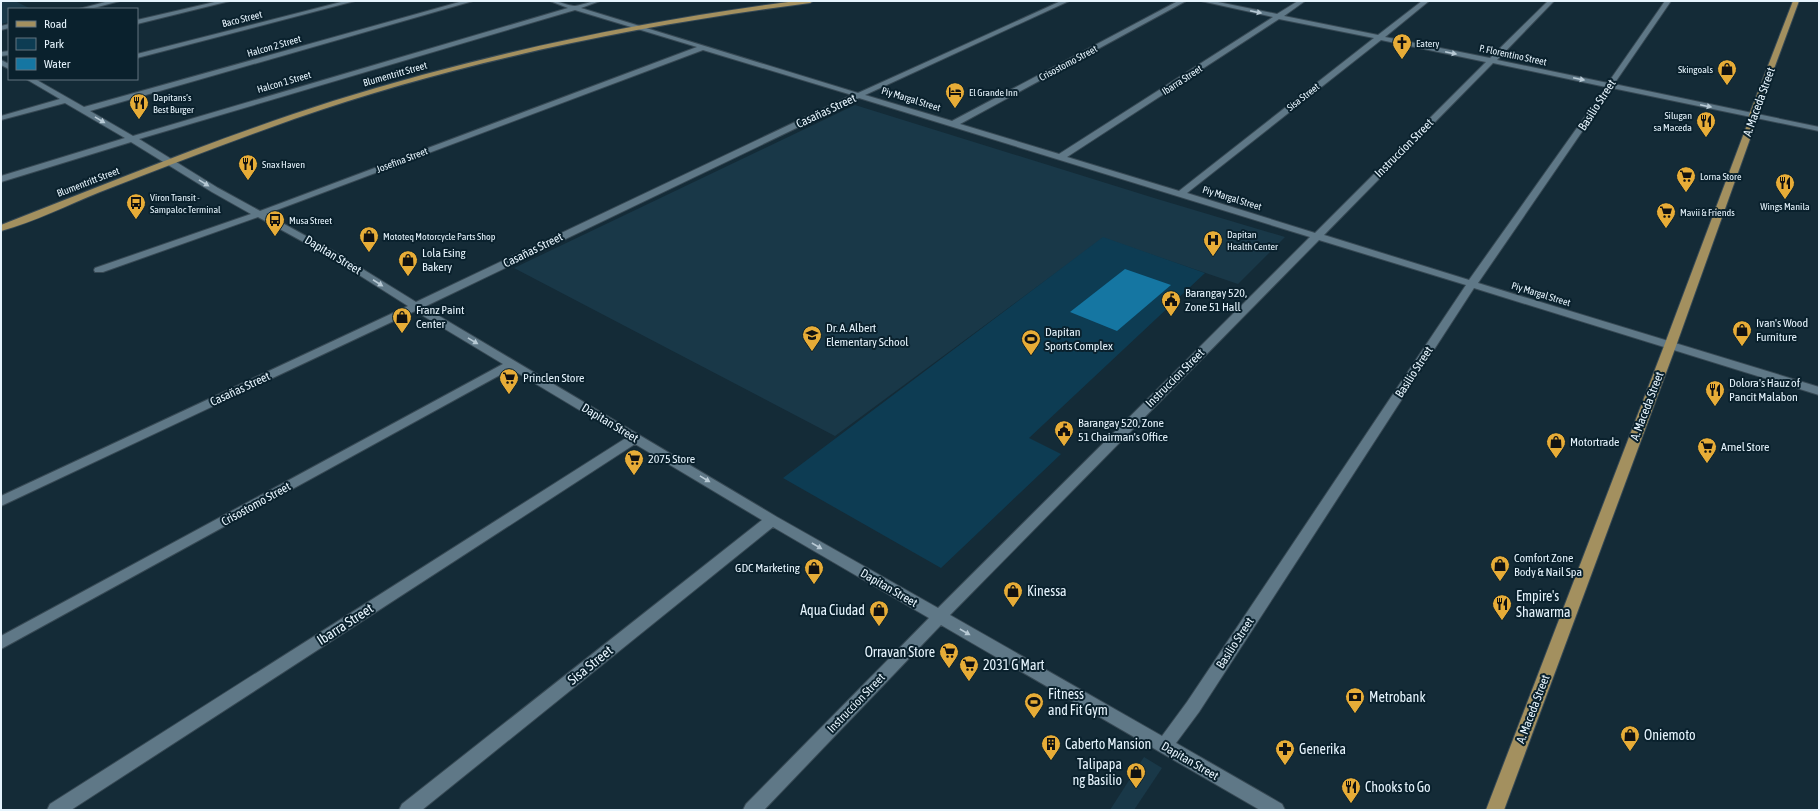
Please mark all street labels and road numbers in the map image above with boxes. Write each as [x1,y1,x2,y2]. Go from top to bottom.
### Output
street label: Baco Street [221,9,263,29]
street label: Halcon 2 Street [246,33,302,59]
street label: P. Florentino Street [1478,42,1548,68]
street label: Crisostomo Street [1037,43,1099,83]
street label: Blumentritt Street [362,60,428,88]
street label: Ibarra Street [1160,63,1204,97]
street label: A. Maceda Street [1740,65,1778,138]
street label: Halcon 1 Street [256,69,312,95]
street label: Basilio Street [1575,76,1619,133]
street label: Sisa Street [1285,81,1321,113]
street label: Piy Margal Street [880,85,942,113]
street label: Casañas Street [794,91,859,131]
street label: Instruccion Street [1372,115,1437,180]
street label: Josefina Street [375,145,429,175]
street label: Blumentritt Street [55,165,121,199]
street label: Piy Margal Street [1201,184,1263,212]
street label: Casañas Street [501,229,565,270]
street label: Dapitan Street [302,233,364,278]
street label: Piy Margal Street [1510,280,1572,308]
street label: Basilio Street [1392,343,1436,400]
street label: Instruccion Street [1143,345,1208,410]
street label: Casañas Street [208,369,273,409]
street label: A. Maceda Street [1627,369,1667,442]
street label: Dapitan Street [579,401,641,446]
street label: Crisostomo Street [219,479,294,529]
street label: Dapitan Street [858,566,920,610]
street label: Ibarra Street [314,600,376,648]
street label: Basilio Street [1213,614,1257,671]
street label: Sisa Street [564,642,616,688]
street label: Instruccion Street [824,670,888,736]
street label: A. Maceda Street [1513,672,1553,745]
street label: Dapitan Street [1159,739,1221,783]

